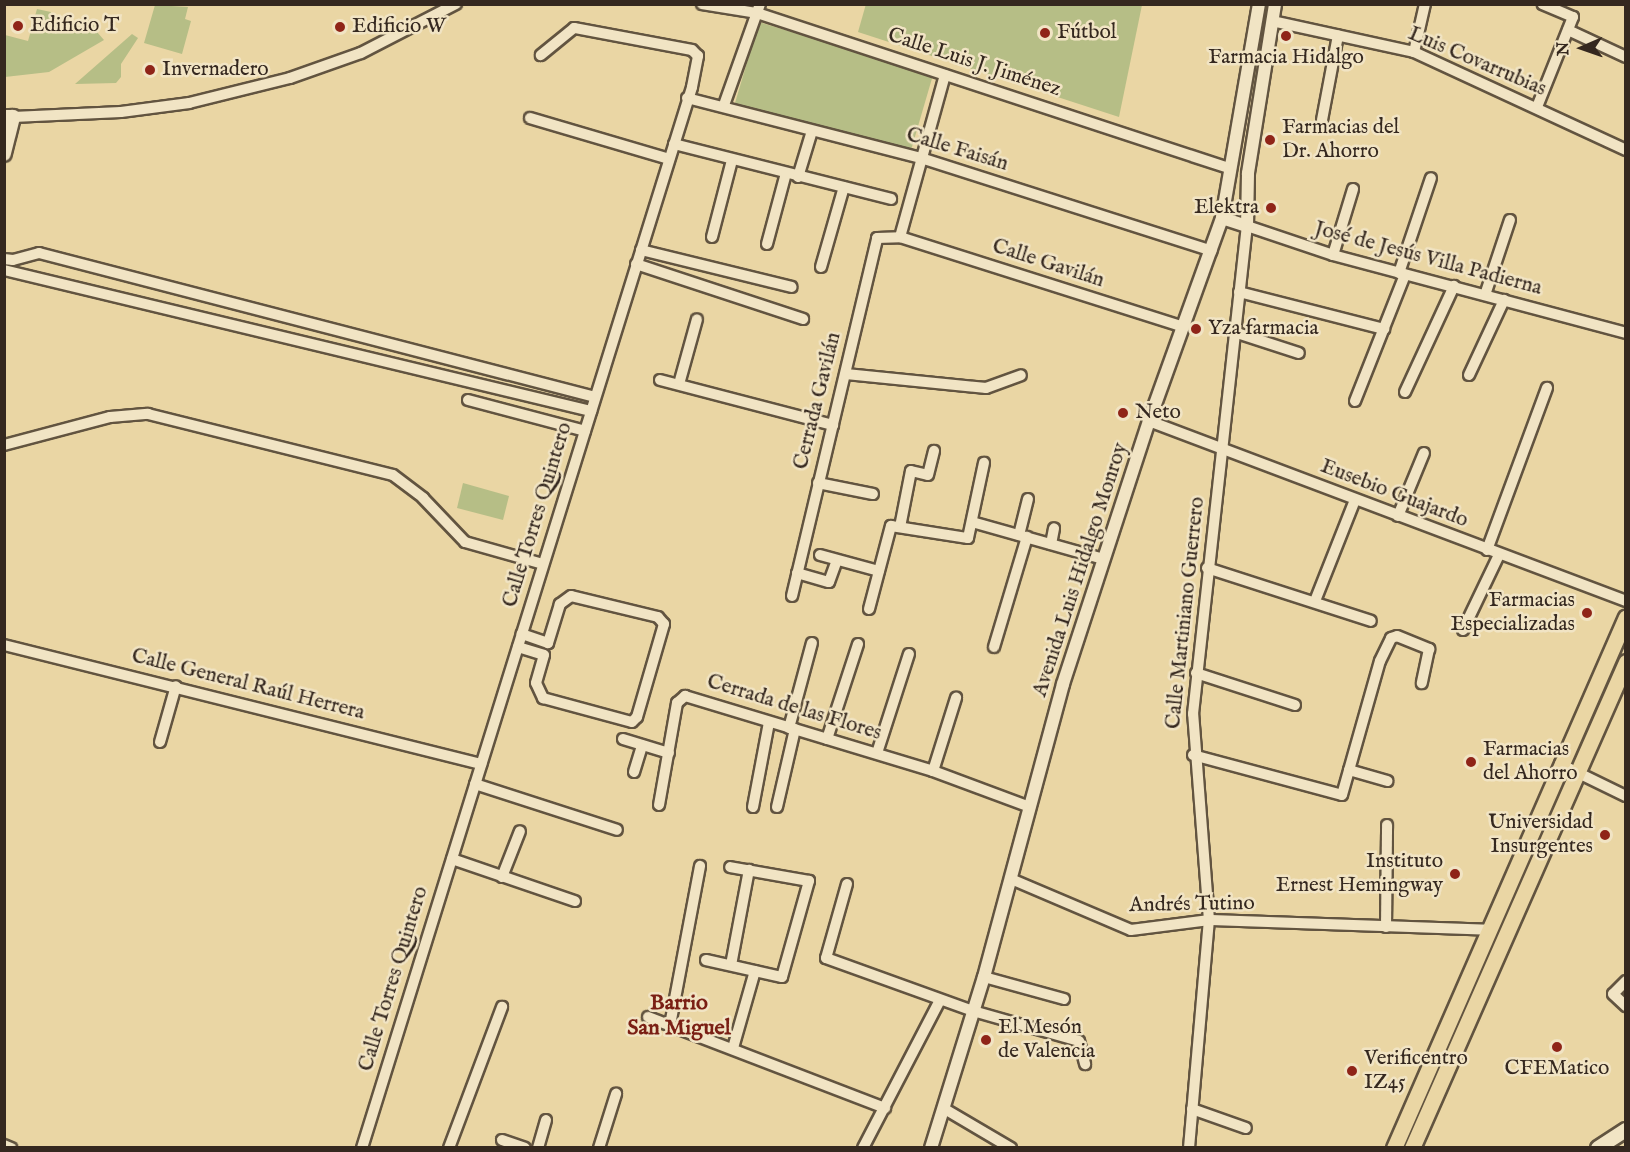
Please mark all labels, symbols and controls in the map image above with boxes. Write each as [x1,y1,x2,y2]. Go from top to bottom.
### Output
place label: Edificio T [30,13,119,39]
place label: Edificio W [352,14,446,40]
north arrow [1552,18,1612,78]
marker: Edificio T [11,19,25,33]
marker: Edificio W [333,20,347,34]
place label: Fútbol [1057,20,1117,46]
street label: Luis Covarrubias [1404,22,1550,102]
street label: Calle Luis J. Jiménez [884,23,1064,103]
marker: Fútbol [1038,26,1052,40]
marker: Farmacia Hidalgo [1279,29,1293,43]
text: N [1554,41,1574,56]
place label: Farmacia Hidalgo [1208,45,1364,71]
place label: Invernadero [162,57,269,83]
marker: Invernadero [143,63,157,77]
place label: Farmacias del Dr. Ahorro [1282,115,1399,165]
street label: Calle Faisán [903,123,1011,177]
marker: Farmacias del Dr. Ahorro [1263,133,1277,147]
place label: Elektra [1194,195,1259,221]
marker: Elektra [1264,201,1278,215]
street label: José de Jesús Villa Padierna [1312,217,1544,301]
street label: Calle Gavilán [989,234,1107,294]
place label: Yza farmacia [1208,316,1319,342]
marker: Yza farmacia [1189,322,1203,336]
street label: Cerrada Gavilán [789,330,847,472]
place label: Neto [1135,400,1181,426]
marker: Neto [1116,406,1130,420]
street label: Calle Torres Quintero [498,419,578,611]
street label: Avenida Luis Hidalgo Monroy [1028,440,1134,700]
street label: Eusebio Guajardo [1317,454,1471,534]
street label: Calle Martiniano Guerrero [1161,496,1211,730]
place label: Farmacias Especializadas [1451,588,1575,638]
marker: Farmacias Especializadas [1580,606,1594,620]
street label: Calle General Raúl Herrera [129,644,367,726]
street label: Cerrada de las Flores [704,669,884,747]
place label: Farmacias del Ahorro [1483,737,1577,787]
marker: Farmacias del Ahorro [1464,755,1478,769]
place label: Universidad Insurgentes [1488,810,1593,860]
marker: Universidad Insurgentes [1598,828,1612,842]
place label: Instituto Ernest Hemingway [1276,849,1443,899]
marker: Instituto Ernest Hemingway [1448,867,1462,881]
street label: Calle Torres Quintero [354,883,434,1075]
street label: Andrés Tutino [1129,891,1255,919]
district label: Barrio San Miguel [627,990,731,1042]
place label: El Mesón de Valencia [998,1015,1095,1065]
marker: El Mesón de Valencia [979,1033,993,1047]
marker: CFEMatico [1550,1040,1564,1054]
place label: Verificentro IZ45 [1364,1046,1468,1096]
place label: CFEMatico [1505,1056,1609,1082]
marker: Verificentro IZ45 [1345,1064,1359,1078]

